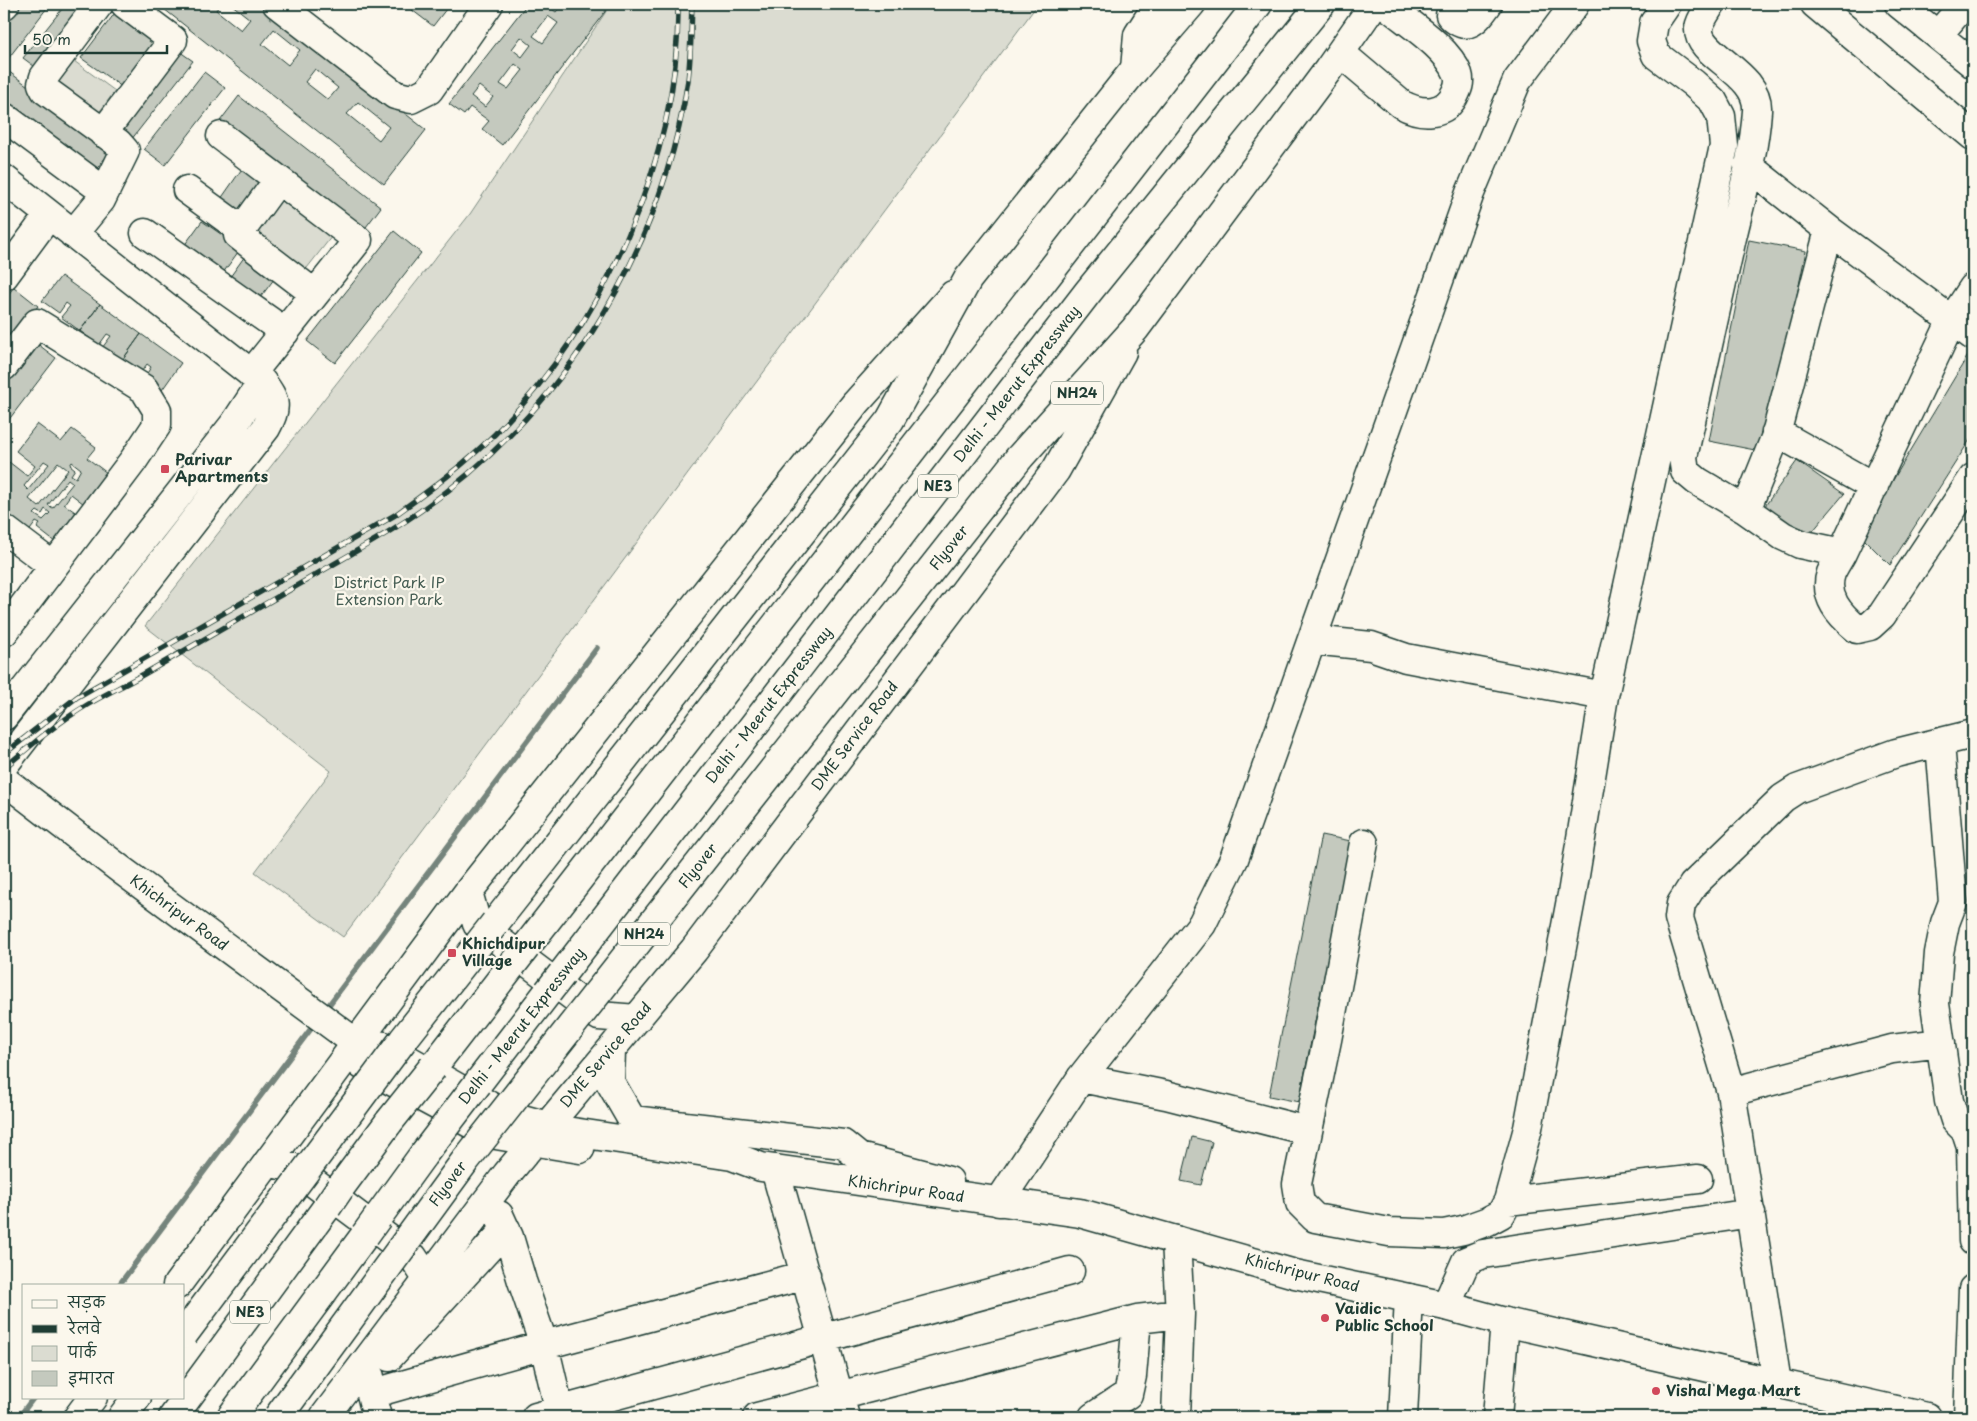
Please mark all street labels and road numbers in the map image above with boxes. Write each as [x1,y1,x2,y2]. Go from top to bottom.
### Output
street label: Delhi - Meerut Expressway [947,300,1085,466]
road number: NH24 [1051,382,1103,404]
road number: NE3 [918,474,958,498]
street label: Flyover [923,519,973,575]
street label: Delhi - Meerut Expressway [699,621,837,787]
street label: DME Service Road [805,676,903,795]
street label: Flyover [672,837,722,893]
street label: Khichripur Road [126,868,234,956]
road number: NH24 [618,922,670,946]
street label: Delhi - Meerut Expressway [452,942,590,1108]
street label: DME Service Road [554,996,656,1112]
street label: Flyover [422,1155,471,1211]
street label: Khichripur Road [847,1168,966,1207]
street label: Khichripur Road [1243,1246,1362,1297]
road number: NE3 [230,1300,270,1324]

